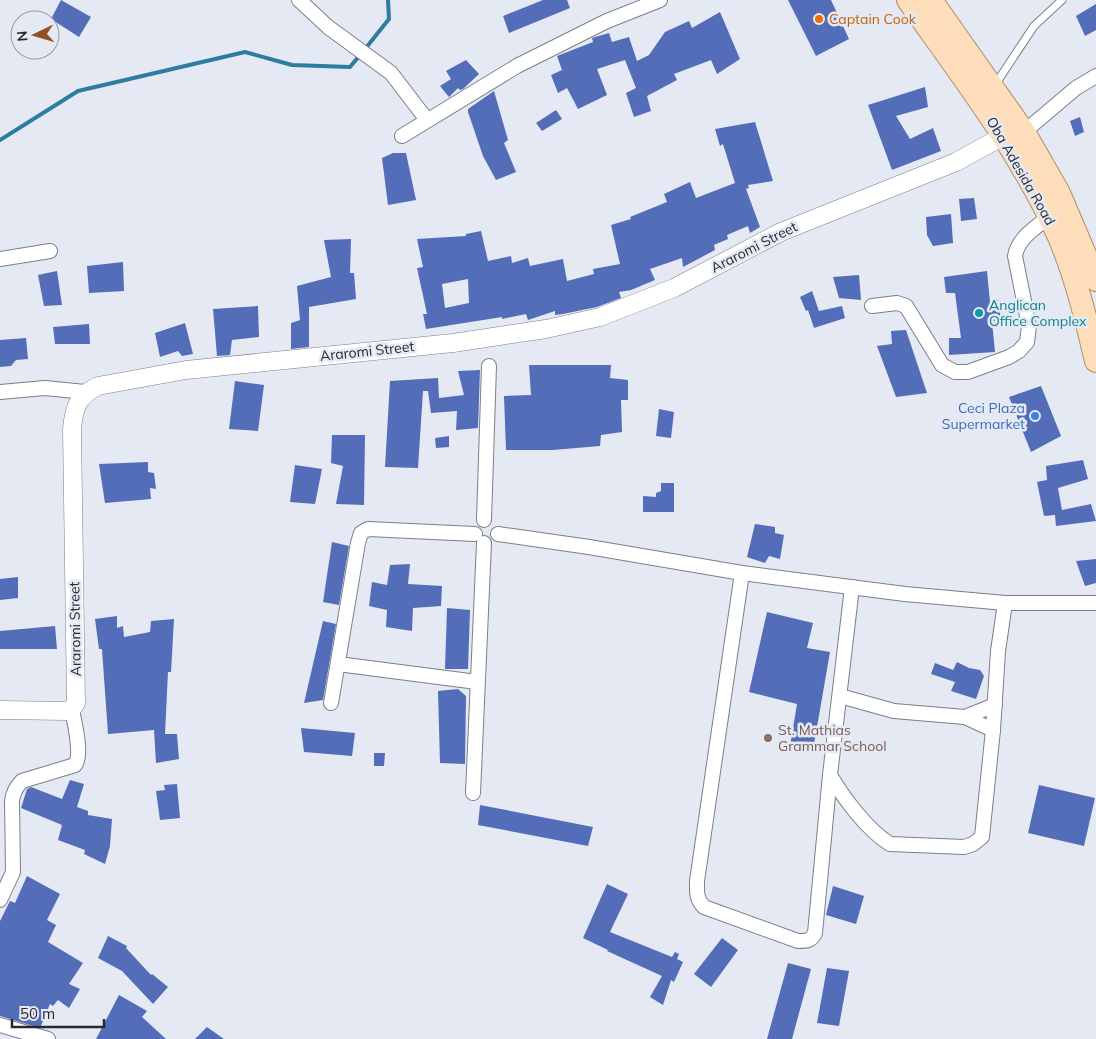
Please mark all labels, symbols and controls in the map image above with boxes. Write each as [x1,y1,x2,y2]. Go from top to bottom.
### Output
north arrow [10,10,60,60]
place label: Captain Cook [829,10,917,28]
marker: Captain Cook [813,13,825,25]
text: N [13,30,31,42]
street label: Oba Adesida Road [983,113,1059,229]
street label: Araromi Street [708,217,800,277]
place label: Anglican Office Complex [989,296,1087,330]
marker: Anglican Office Complex [973,307,985,319]
street label: Araromi Street [319,337,415,365]
place label: Ceci Plaza Supermarket [942,399,1025,433]
marker: Ceci Plaza Supermarket [1029,410,1041,422]
street label: Araromi Street [65,581,85,676]
place label: St. Mathias Grammar School [778,721,887,755]
marker: St. Mathias Grammar School [762,732,774,744]
scale bar [12,996,105,1028]
text: 50 m [20,1004,55,1023]

